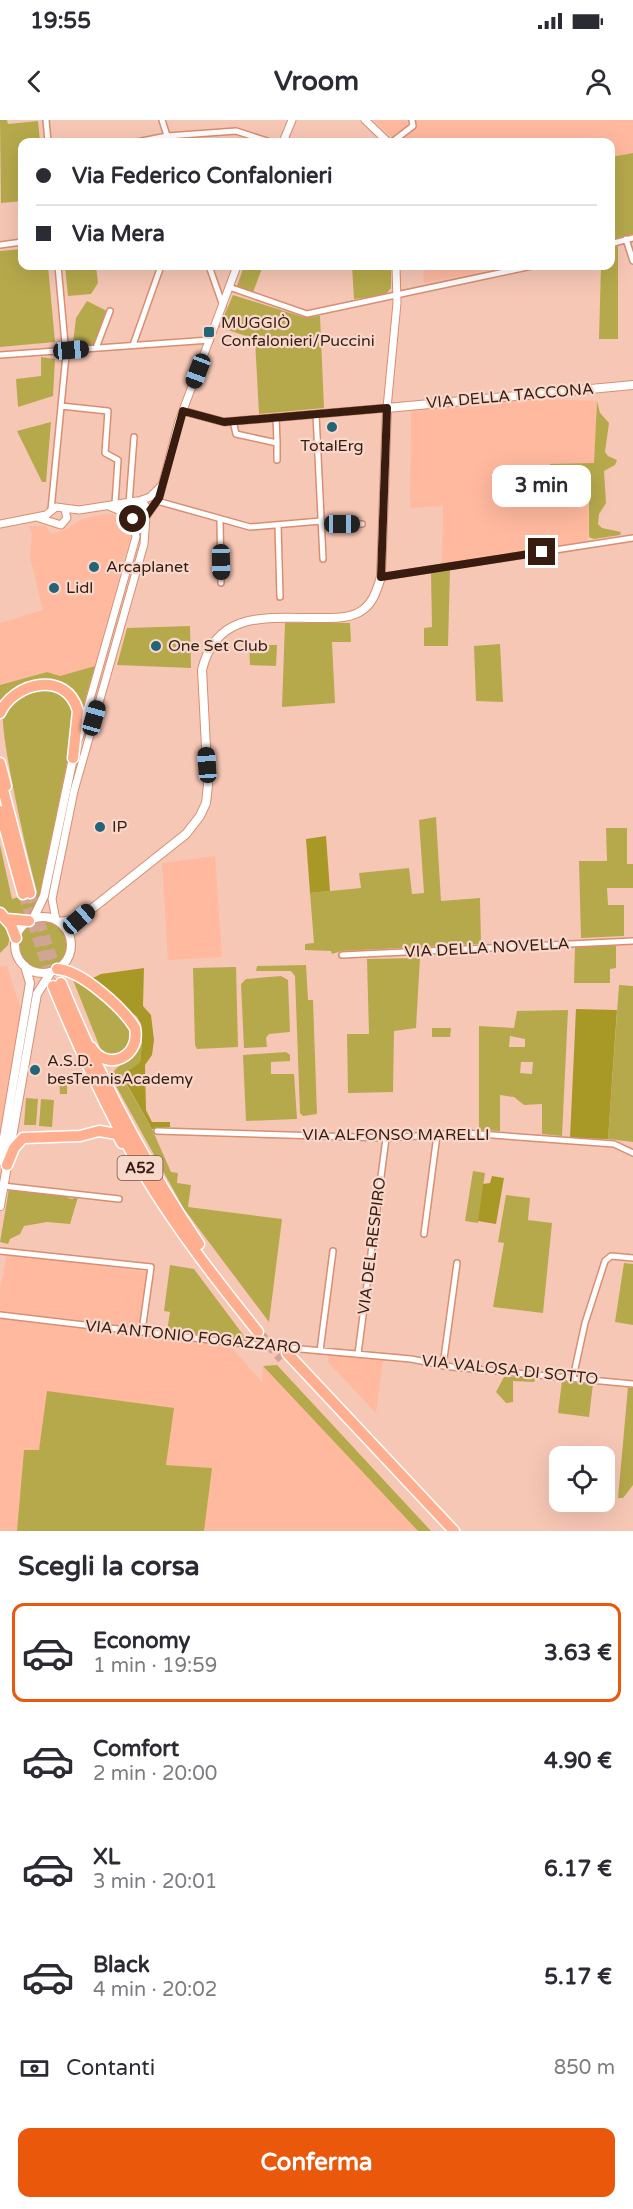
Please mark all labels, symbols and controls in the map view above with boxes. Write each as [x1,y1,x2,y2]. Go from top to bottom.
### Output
text: 19:55 [30,8,91,34]
icon: back [18,65,51,98]
text: Vroom [274,65,359,98]
icon: person [582,65,615,98]
text: Via Federico Confalonieri [72,163,332,189]
text: Via Mera [72,221,165,247]
place label: MUGGIÒ Confalonieri/Puccini [221,313,375,351]
marker: MUGGIÒ Confalonieri/Puccini [202,325,216,339]
car [52,339,90,361]
car [183,351,213,391]
street label: VIA DELLA TACCONA [425,379,595,413]
marker: TotalErg [325,420,339,434]
place label: TotalErg [300,436,364,456]
callout: 3 min [492,465,592,507]
text: 3 min [515,474,568,498]
route start [119,505,146,532]
car [324,515,360,533]
route end [528,538,555,565]
car [212,544,230,580]
place label: Arcaplanet [106,557,189,577]
marker: Arcaplanet [87,560,101,574]
place label: Lidl [66,578,93,598]
marker: Lidl [47,581,61,595]
place label: One Set Club [168,636,268,656]
marker: One Set Club [149,639,163,653]
car [80,698,108,738]
car [197,746,217,784]
place label: IP [112,817,128,837]
marker: IP [93,820,107,834]
car [60,900,98,938]
street label: VIA DELLA NOVELLA [404,934,570,962]
place label: A.S.D. besTennisAcademy [47,1051,193,1089]
marker: A.S.D. besTennisAcademy [28,1063,42,1077]
street label: VIA ALFONSO MARELLI [302,1125,490,1145]
road number: A52 [118,1156,162,1180]
street label: VIA DEL RESPIRO [354,1176,390,1316]
street label: VIA ANTONIO FOGAZZARO [84,1316,302,1358]
street label: VIA VALOSA DI SOTTO [421,1351,599,1389]
map controls [549,1446,615,1512]
button: locate [549,1446,615,1512]
text: Scegli la corsa [18,1550,200,1583]
icon: car [21,1626,75,1680]
text: Economy [93,1628,190,1654]
text: 3.63 € [544,1640,612,1666]
text: 1 min · 19:59 [93,1654,217,1678]
icon: car [21,1734,75,1788]
text: Comfort [93,1736,179,1762]
text: 4.90 € [544,1748,612,1774]
text: 2 min · 20:00 [93,1762,217,1786]
icon: car [21,1842,75,1896]
text: XL [93,1844,120,1870]
text: 6.17 € [544,1856,612,1882]
text: 3 min · 20:01 [93,1870,217,1894]
icon: car [21,1950,75,2004]
text: Black [93,1952,150,1978]
text: 5.17 € [544,1964,612,1990]
text: 4 min · 20:02 [93,1978,217,2002]
icon: cash [18,2052,51,2085]
text: Contanti [66,2055,155,2081]
text: 850 m [554,2056,615,2080]
button: Conferma [18,2128,615,2197]

